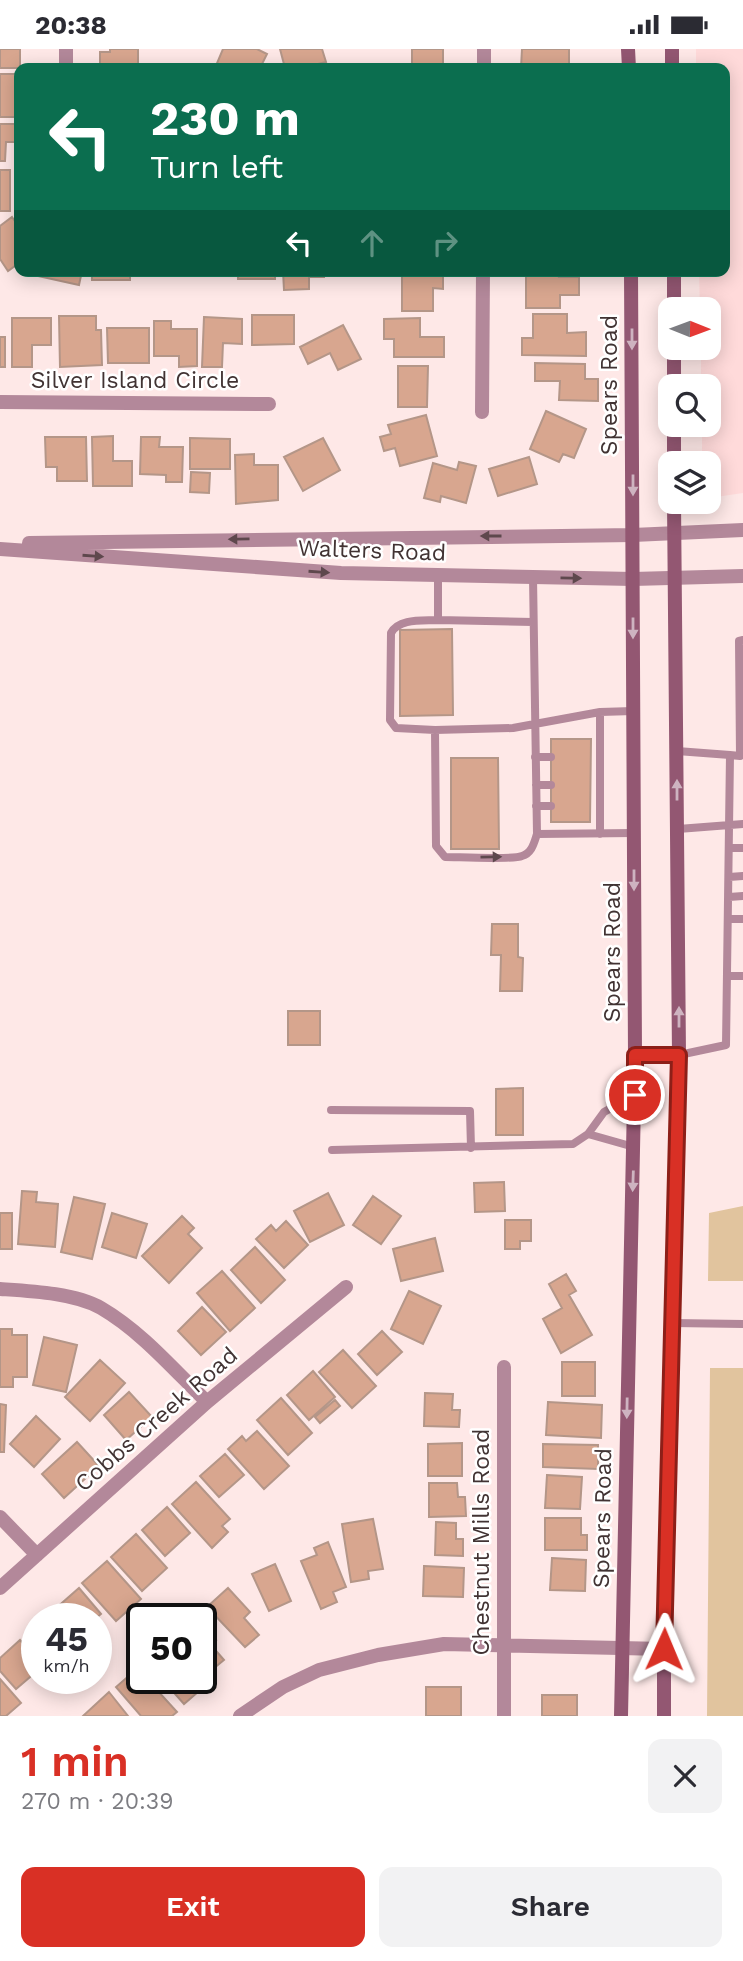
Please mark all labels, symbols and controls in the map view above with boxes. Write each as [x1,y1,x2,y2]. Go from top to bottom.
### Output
text: 20:38 [35,10,107,40]
text: 230 m [150,89,300,147]
icon: left [35,91,126,182]
text: Turn left [150,148,283,186]
icon: left [280,224,318,262]
icon: ahead [353,224,391,262]
icon: right [426,224,464,262]
north arrow [658,297,721,361]
map controls [658,297,721,514]
street label: Spears Road [596,315,623,455]
one-way arrow [626,329,638,351]
street label: Silver Island Circle [31,367,239,394]
button: search [658,374,721,437]
button: layers [658,451,721,514]
one-way arrow [627,474,639,496]
one-way arrow [480,530,502,542]
one-way arrow [228,533,250,545]
street label: Walters Road [297,534,447,567]
one-way arrow [82,550,104,561]
one-way arrow [309,567,331,578]
one-way arrow [561,572,583,584]
one-way arrow [627,617,639,639]
one-way arrow [671,779,683,801]
one-way arrow [480,851,502,863]
one-way arrow [628,869,640,891]
street label: Spears Road [599,882,626,1022]
one-way arrow [673,1006,685,1028]
pin [605,1065,665,1125]
icon: arrive [616,1076,654,1114]
one-way arrow [628,1170,639,1192]
street label: Cobbs Creek Road [70,1342,243,1497]
one-way arrow [621,1397,633,1419]
street label: Chestnut Mills Road [468,1429,495,1655]
street label: Spears Road [588,1448,617,1588]
speed limit sign: 50 [126,1603,217,1694]
position arrow [627,1612,701,1686]
text: 45 [45,1618,88,1660]
text: km/h [43,1655,90,1676]
text: 1 min [21,1737,129,1786]
button: close [648,1739,722,1813]
text: 270 m · 20:39 [21,1788,173,1815]
button: Exit [21,1867,365,1947]
button: Share [379,1867,722,1947]

